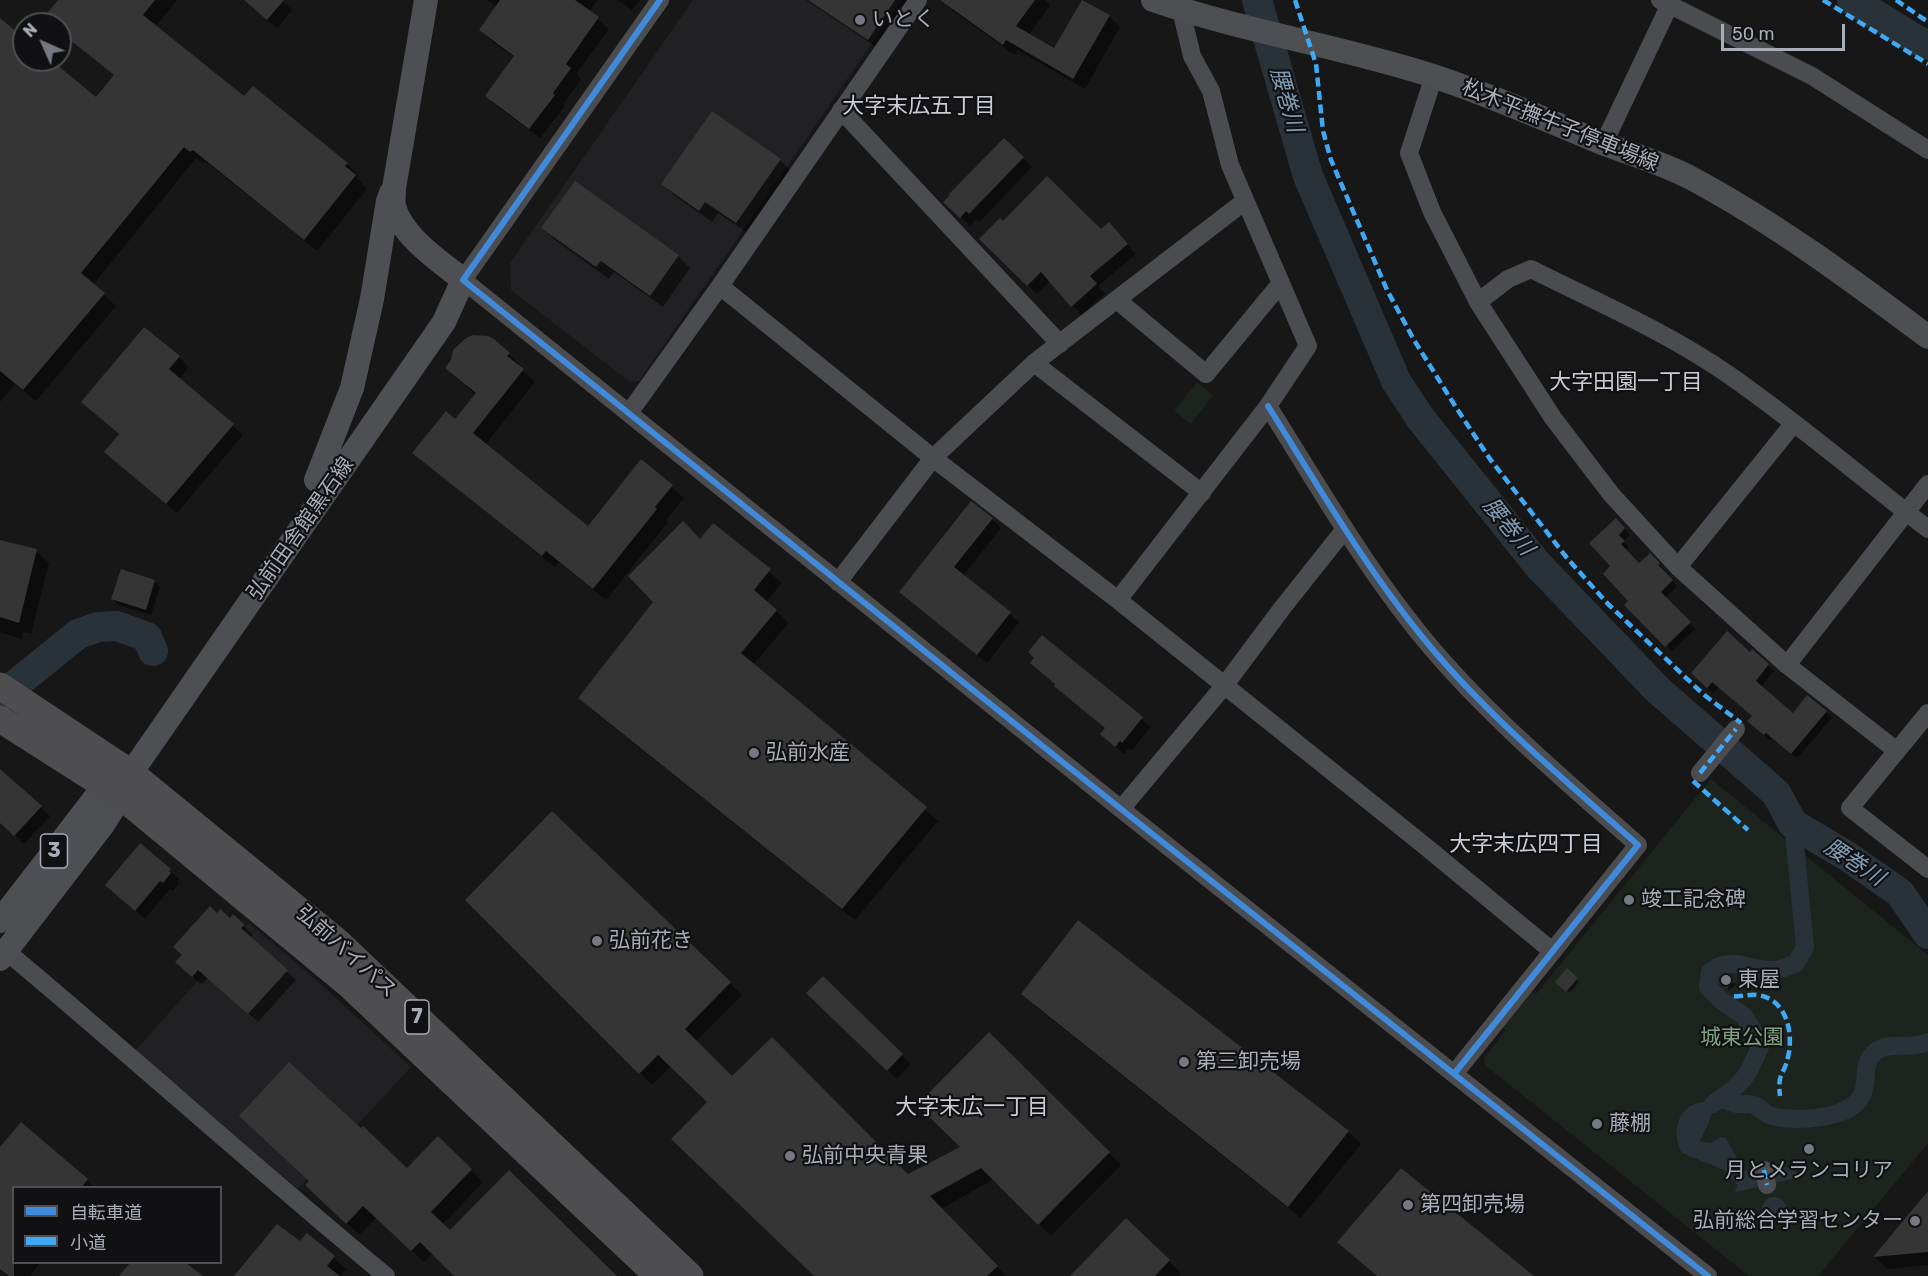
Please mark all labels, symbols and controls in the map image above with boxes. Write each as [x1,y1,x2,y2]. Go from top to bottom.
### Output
place label: いとく [872,7,935,33]
north arrow [12,12,72,72]
scale bar [1724,12,1848,50]
marker: いとく [853,13,867,27]
text: N [20,20,41,41]
text: 50 m [1732,23,1775,45]
water label: 腰巻川 [1264,65,1308,135]
street label: 松木平撫牛子停車場線 [1458,75,1662,177]
district label: 大字末広五丁目 [842,94,996,120]
district label: 大字田園一丁目 [1549,370,1703,396]
street label: 弘前田舎館黒石線 [242,453,360,605]
water label: 腰巻川 [1477,493,1539,561]
place label: 弘前水産 [766,740,850,766]
marker: 弘前水産 [747,746,761,760]
district label: 大字末広四丁目 [1449,832,1603,858]
road number: 3 [40,834,68,868]
water label: 腰巻川 [1819,834,1889,892]
place label: 竣工記念碑 [1641,887,1746,913]
marker: 竣工記念碑 [1622,893,1636,907]
street label: 弘前バイパス [291,900,401,1004]
place label: 弘前花き [609,928,693,954]
marker: 弘前花き [590,934,604,948]
place label: 東屋 [1738,967,1780,993]
marker: 東屋 [1719,973,1733,987]
road number: 7 [405,1000,429,1034]
park label: 城東公園 [1700,1025,1784,1051]
place label: 第三卸売場 [1196,1049,1301,1075]
marker: 第三卸売場 [1177,1055,1191,1069]
district label: 大字末広一丁目 [895,1095,1049,1121]
place label: 藤棚 [1609,1111,1651,1137]
marker: 藤棚 [1590,1117,1604,1131]
marker: 月とメランコリア [1802,1142,1816,1156]
place label: 弘前中央青果 [802,1143,928,1169]
marker: 弘前中央青果 [783,1149,797,1163]
place label: 月とメランコリア [1725,1158,1893,1184]
legend [12,1186,222,1264]
place label: 第四卸売場 [1420,1192,1525,1218]
marker: 第四卸売場 [1401,1198,1415,1212]
text: 自転車道 [70,1202,142,1224]
place label: 弘前総合学習センター [1693,1208,1903,1234]
marker: 弘前総合学習センター [1908,1214,1922,1228]
text: 小道 [70,1232,106,1254]

